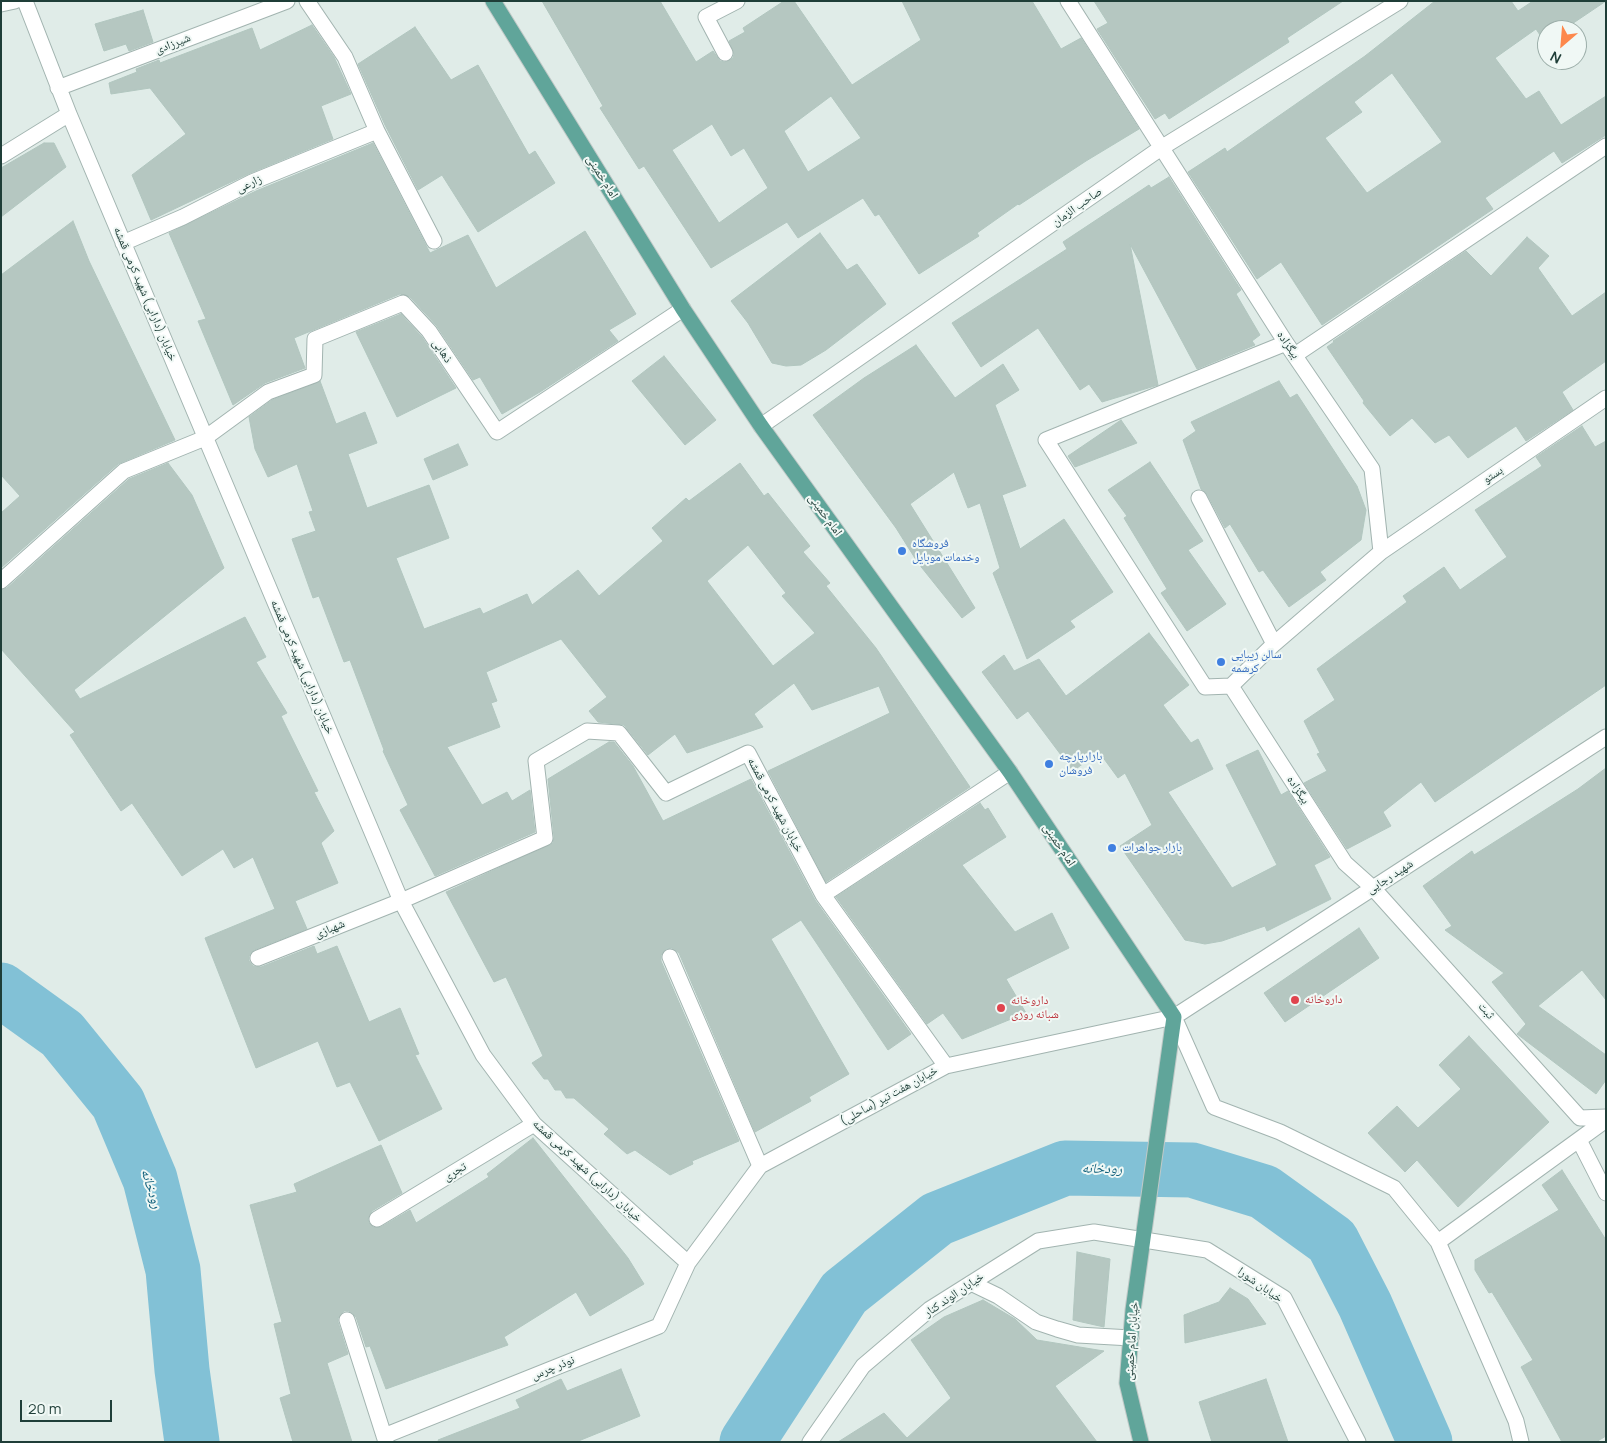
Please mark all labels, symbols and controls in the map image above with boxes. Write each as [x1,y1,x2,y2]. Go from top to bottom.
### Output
north arrow [1537,20,1587,70]
street label: شیرزادی [153,31,193,57]
text: N [1547,47,1564,69]
street label: امام خمینی [583,153,621,201]
street label: زارعی [234,172,264,196]
street label: صاحب الزمان [1049,184,1105,230]
street label: خیابان (دارابی) شهید کرمی قمشه [110,225,180,363]
street label: بیگزاده [1273,328,1303,362]
street label: ذهابی [429,336,455,366]
street label: بستو [1480,463,1506,487]
street label: امام خمینی [805,491,845,539]
place label: فروشگاه وخدمات موبایل [912,537,980,565]
marker: فروشگاه وخدمات موبایل [896,545,908,557]
street label: خیابان (دارابی) شهید کرمی قمشه [267,598,337,736]
place label: سالن زیبایی کرشمه [1231,648,1282,676]
marker: سالن زیبایی کرشمه [1215,656,1227,668]
place label: بازارپارچه فروشان [1059,750,1102,778]
street label: خیابان شهید کرمی قمشه [744,755,806,855]
marker: بازارپارچه فروشان [1043,758,1055,770]
street label: بیگزاده [1284,773,1312,807]
street label: امام خمینی [1040,821,1078,869]
place label: بازار جواهرات [1122,841,1182,855]
marker: بازار جواهرات [1106,842,1118,854]
street label: شهید رجایی [1364,857,1416,897]
street label: شهبازی [313,917,347,941]
place label: داروخانه [1305,993,1342,1007]
place label: داروخانه شبانه روزی [1011,994,1059,1022]
marker: داروخانه [1289,994,1301,1006]
street label: ثبت [1475,1000,1497,1022]
marker: داروخانه شبانه روزی [995,1002,1007,1014]
street label: خیابان هفت تیر (ساحلی) [838,1063,940,1129]
street label: خیابان (دارابی) شهید کرمی قمشه [529,1116,645,1226]
street label: تجری [441,1160,469,1184]
water label: رودخانه [1082,1160,1122,1178]
water label: رودخانه [137,1167,165,1211]
street label: خیابان شورا [1235,1264,1285,1306]
street label: خیابان الوند کنار [921,1270,987,1320]
street label: خیابان امام خمینی [1122,1301,1142,1381]
street label: نوذر چرس [529,1353,577,1383]
scale bar [22,1390,115,1422]
text: 20 m [28,1398,61,1419]

